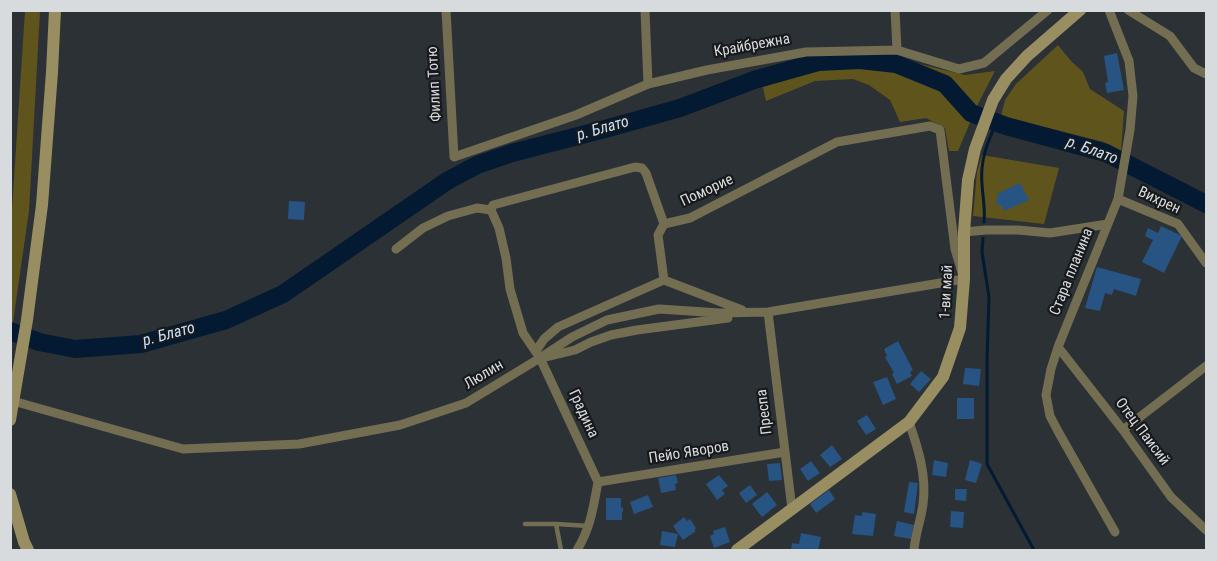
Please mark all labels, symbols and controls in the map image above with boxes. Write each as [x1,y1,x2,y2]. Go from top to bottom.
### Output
street label: Крайбрежна [713,30,791,62]
street label: Филип Тотю [424,46,446,122]
water label: р. Блато [575,112,631,146]
water label: р. Блато [1064,133,1120,169]
street label: Поморие [678,171,736,211]
street label: Вихрен [1135,183,1183,219]
street label: Стара планина [1046,226,1098,318]
street label: 1-ви май [937,264,957,320]
water label: р. Блато [141,319,197,351]
street label: Люлин [461,356,507,394]
street label: Градина [564,387,602,441]
street label: Преспа [753,388,777,436]
street label: Отец Паисий [1111,395,1173,469]
street label: Пейо Яворов [648,438,730,468]

